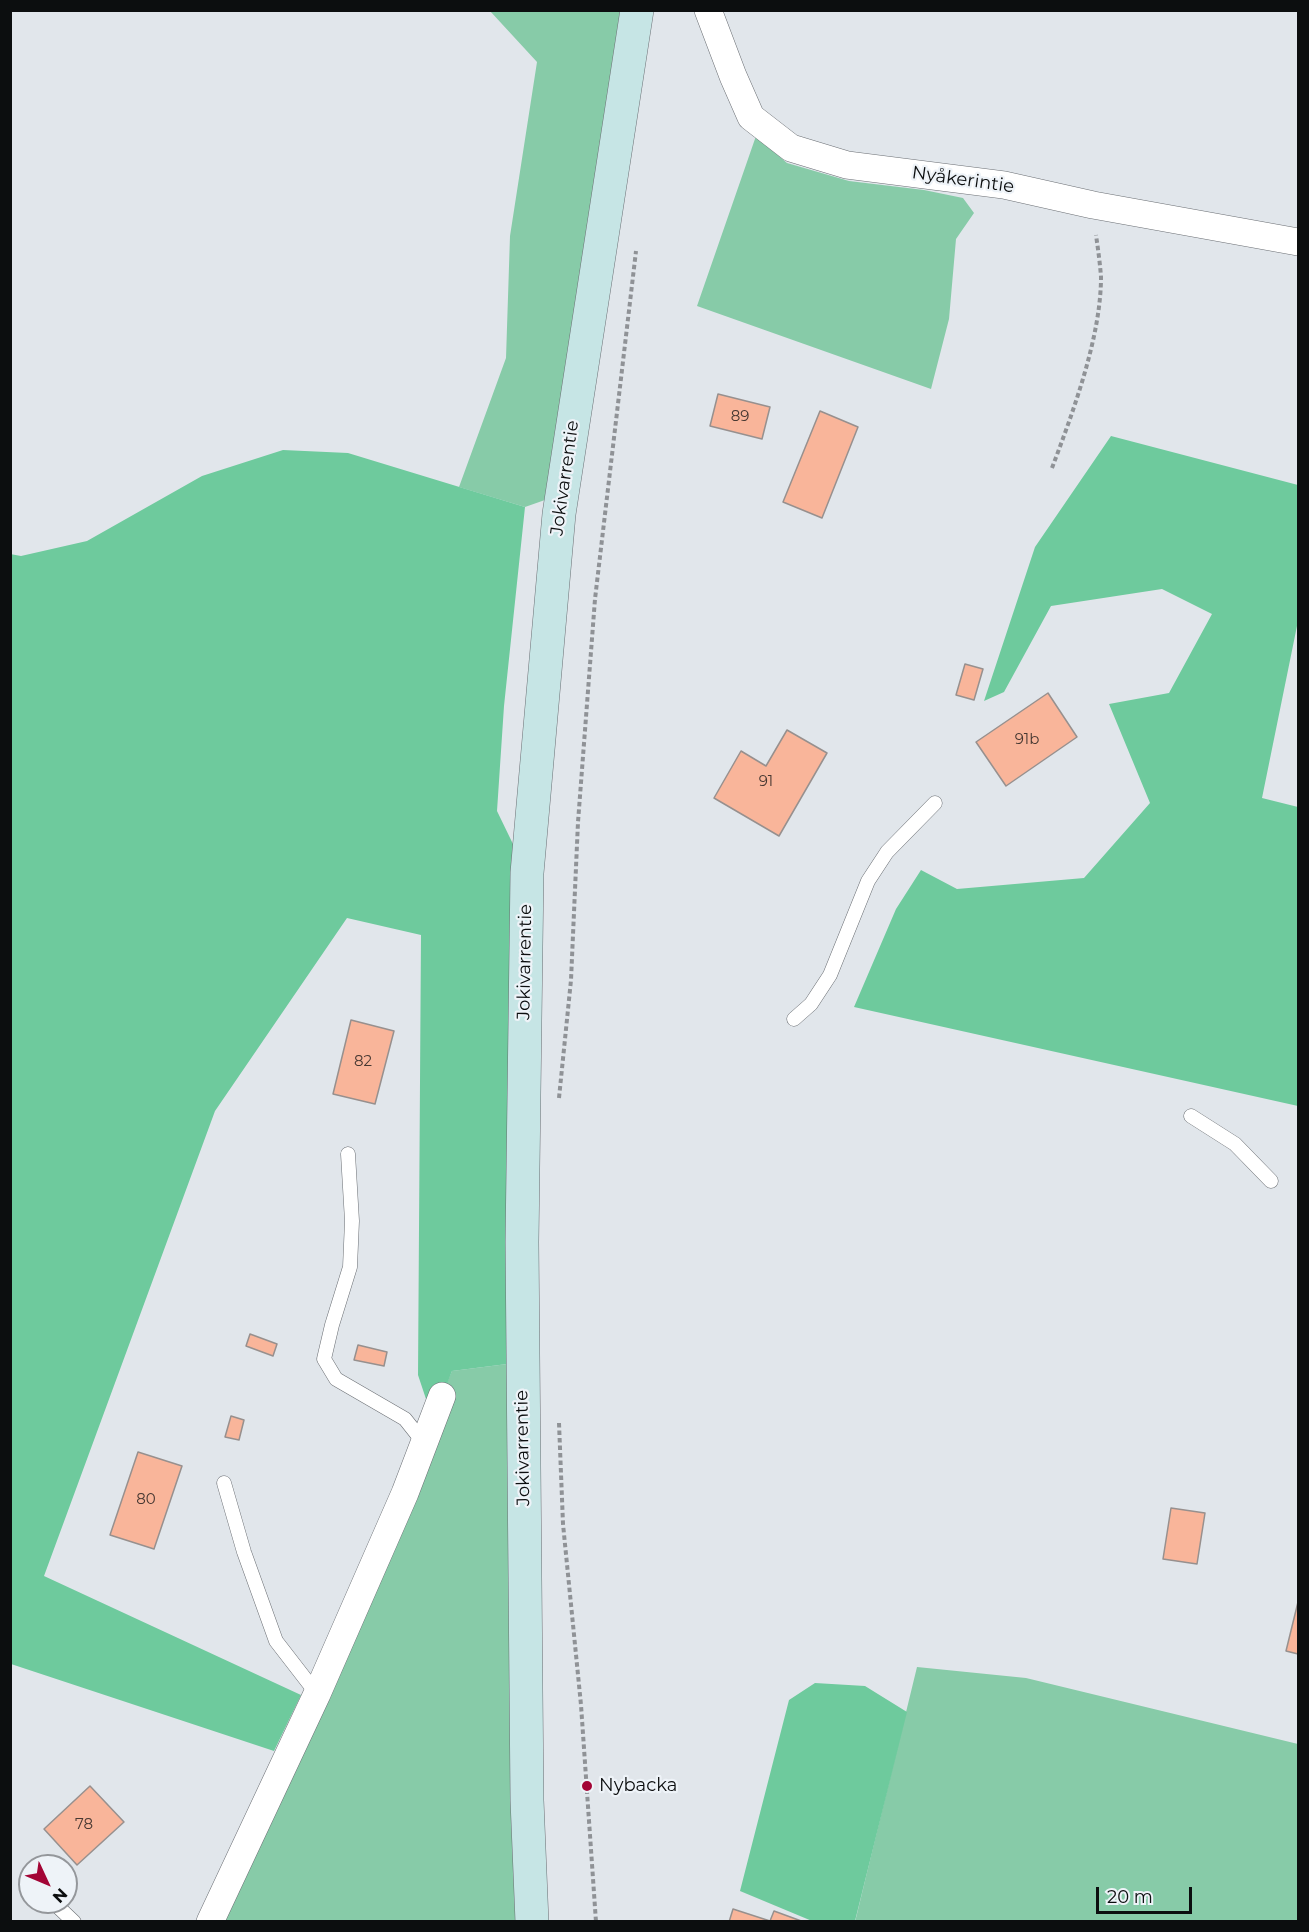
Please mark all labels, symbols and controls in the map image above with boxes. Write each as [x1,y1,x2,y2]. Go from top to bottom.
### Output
street label: Nyåkerintie [910,162,1016,198]
house number: 89 [731,408,749,426]
street label: Jokivarrentie [546,419,584,537]
house number: 91b [1015,731,1039,749]
house number: 91 [759,773,773,791]
street label: Jokivarrentie [513,904,537,1020]
house number: 82 [354,1053,372,1071]
street label: Jokivarrentie [511,1390,535,1506]
house number: 80 [136,1491,156,1509]
place label: Nybacka [599,1775,677,1797]
marker: Nybacka [580,1779,594,1793]
house number: 78 [75,1816,93,1834]
north arrow [18,1854,78,1914]
scale bar [1099,1875,1195,1913]
text: N [49,1884,71,1907]
text: 20 m [1107,1886,1153,1908]

